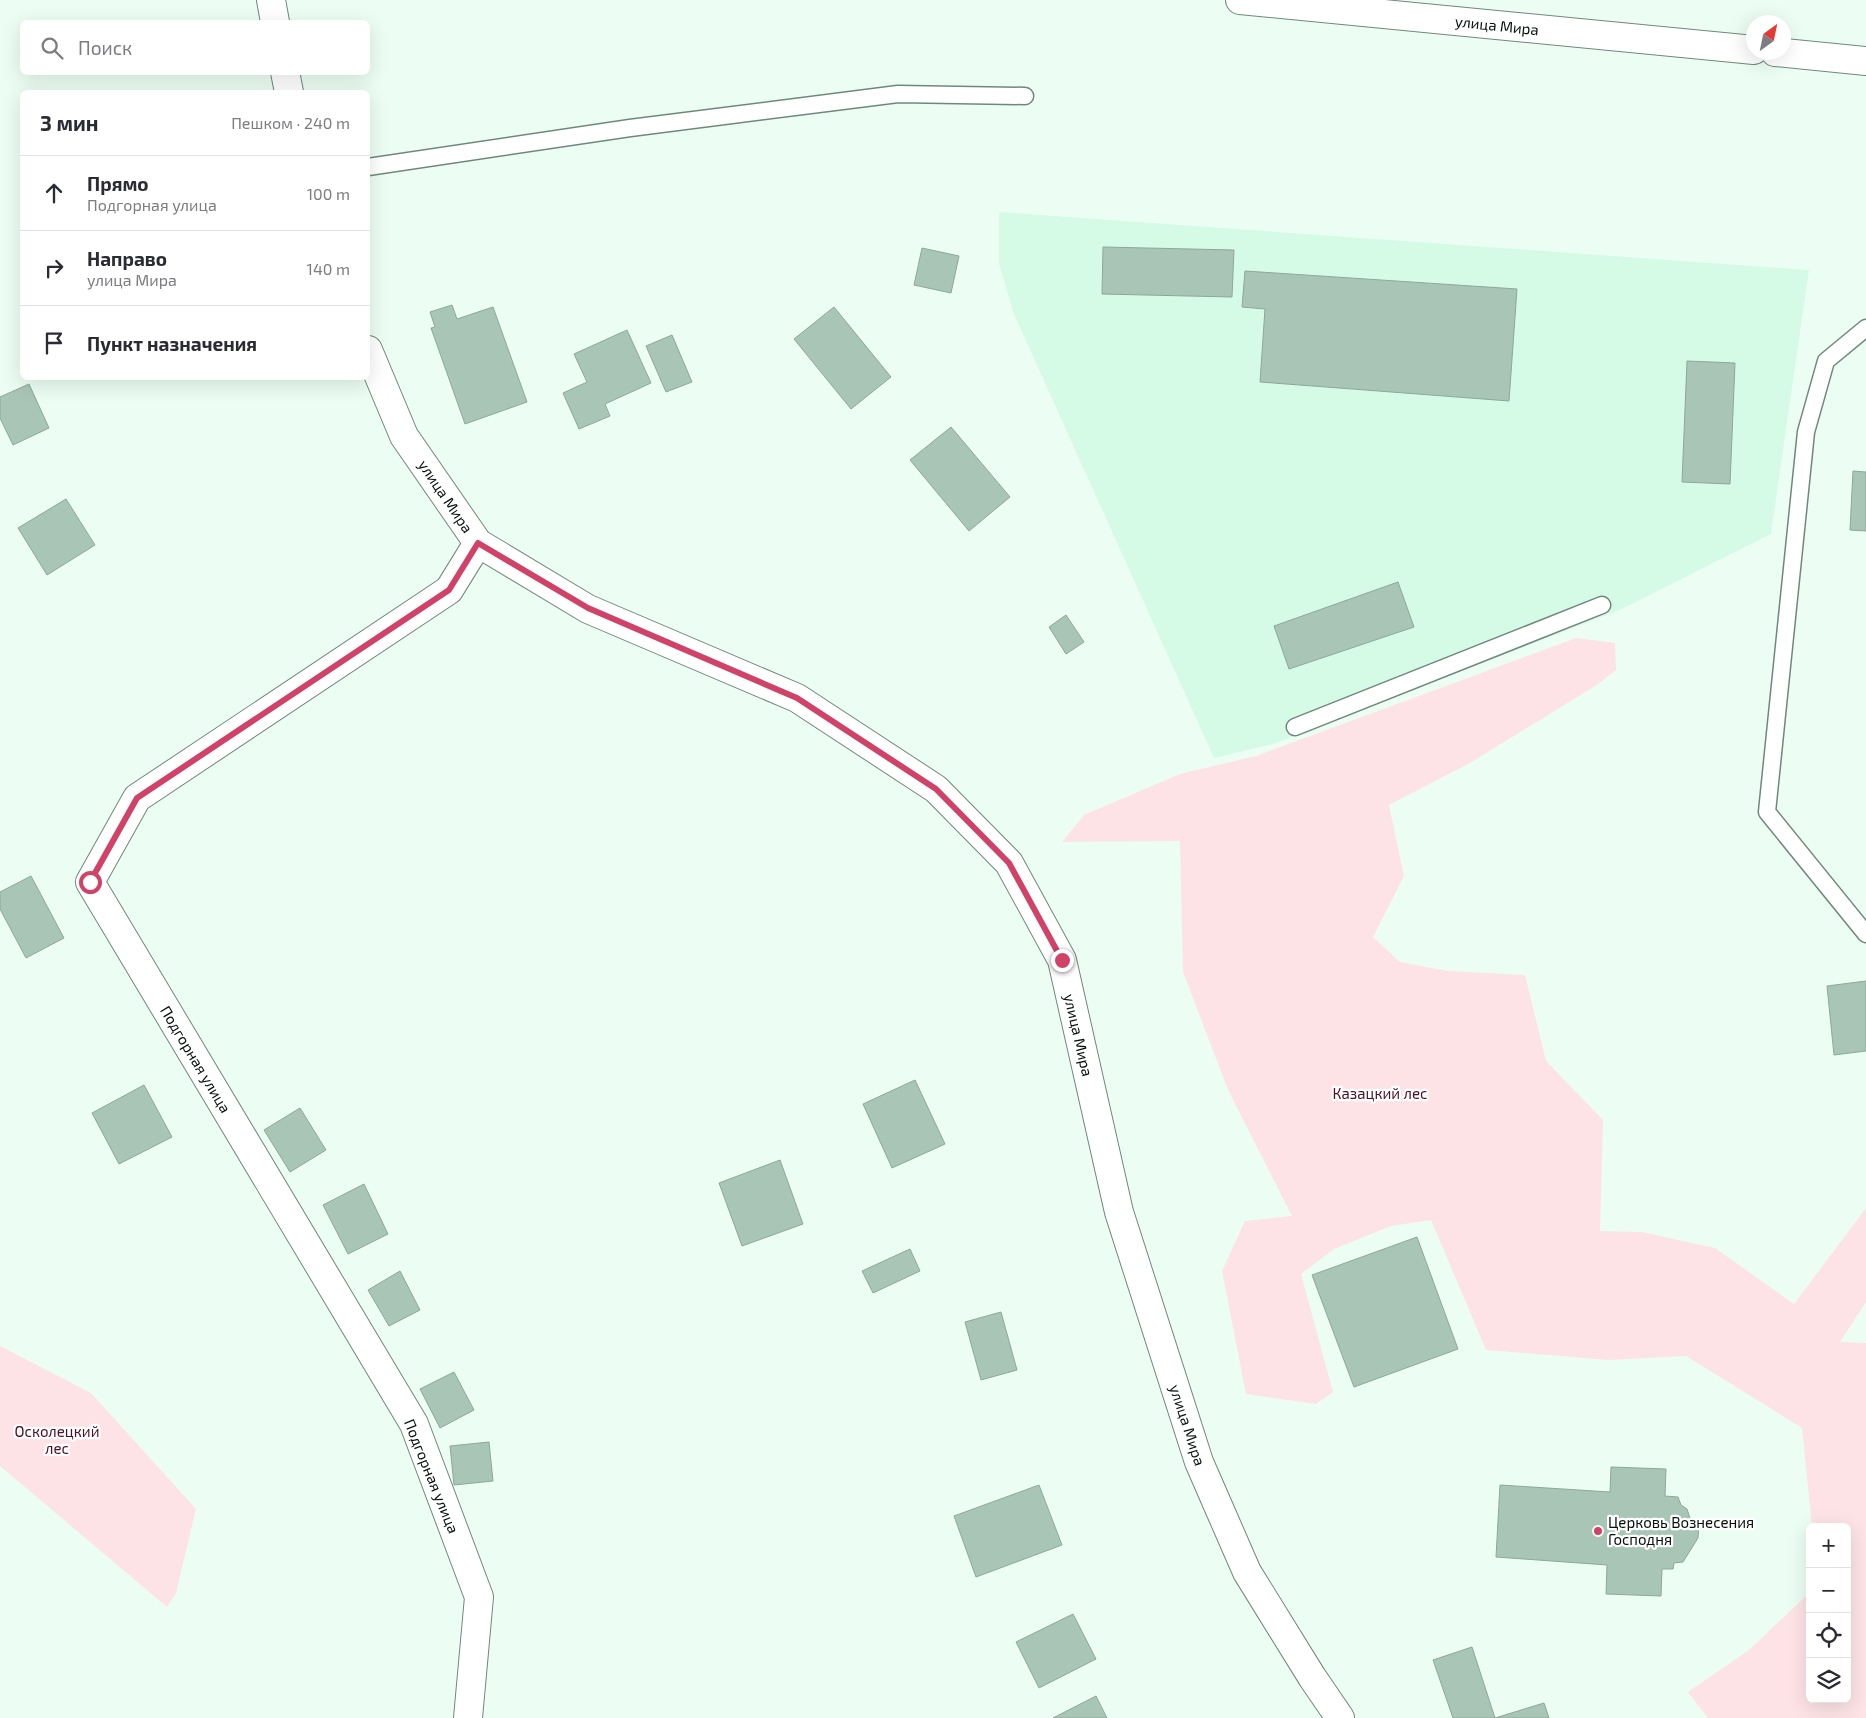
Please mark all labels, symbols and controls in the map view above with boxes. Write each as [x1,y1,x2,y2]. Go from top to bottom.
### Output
street label: улица Мира [1454,12,1540,39]
north arrow [1746,15,1791,60]
search box [20,20,370,75]
icon: search [38,34,66,62]
text: Поиск [78,36,132,59]
text: 3 мин [40,110,98,135]
text: Пешком · 240 m [231,113,350,132]
text: Прямо [87,172,149,195]
icon: ahead [40,179,68,207]
text: 100 m [307,184,350,203]
text: Подгорная улица [87,195,217,214]
text: Направо [87,247,167,270]
icon: right [40,254,68,282]
text: 140 m [307,259,350,278]
text: улица Мира [87,270,177,289]
icon: arrive [40,329,68,357]
text: Пункт назначения [87,332,257,355]
street label: улица Мира [414,456,477,537]
route start [79,871,102,894]
route end [1051,949,1074,972]
street label: улица Мира [1060,992,1097,1078]
street label: Подгорная улица [156,1002,235,1116]
park label: Казацкий лес [1333,1084,1427,1102]
street label: улица Мира [1165,1382,1210,1468]
street label: Подгорная улица [400,1416,463,1536]
park label: Осколецкий лес [15,1422,99,1457]
place label: Церковь Вознесения Господня [1608,1513,1754,1548]
map controls [1806,1523,1851,1703]
button: + [1806,1523,1851,1568]
marker: Церковь Вознесения Господня [1592,1525,1604,1537]
button: − [1806,1568,1851,1613]
button: locate [1806,1613,1851,1658]
button: layers [1806,1658,1851,1703]

